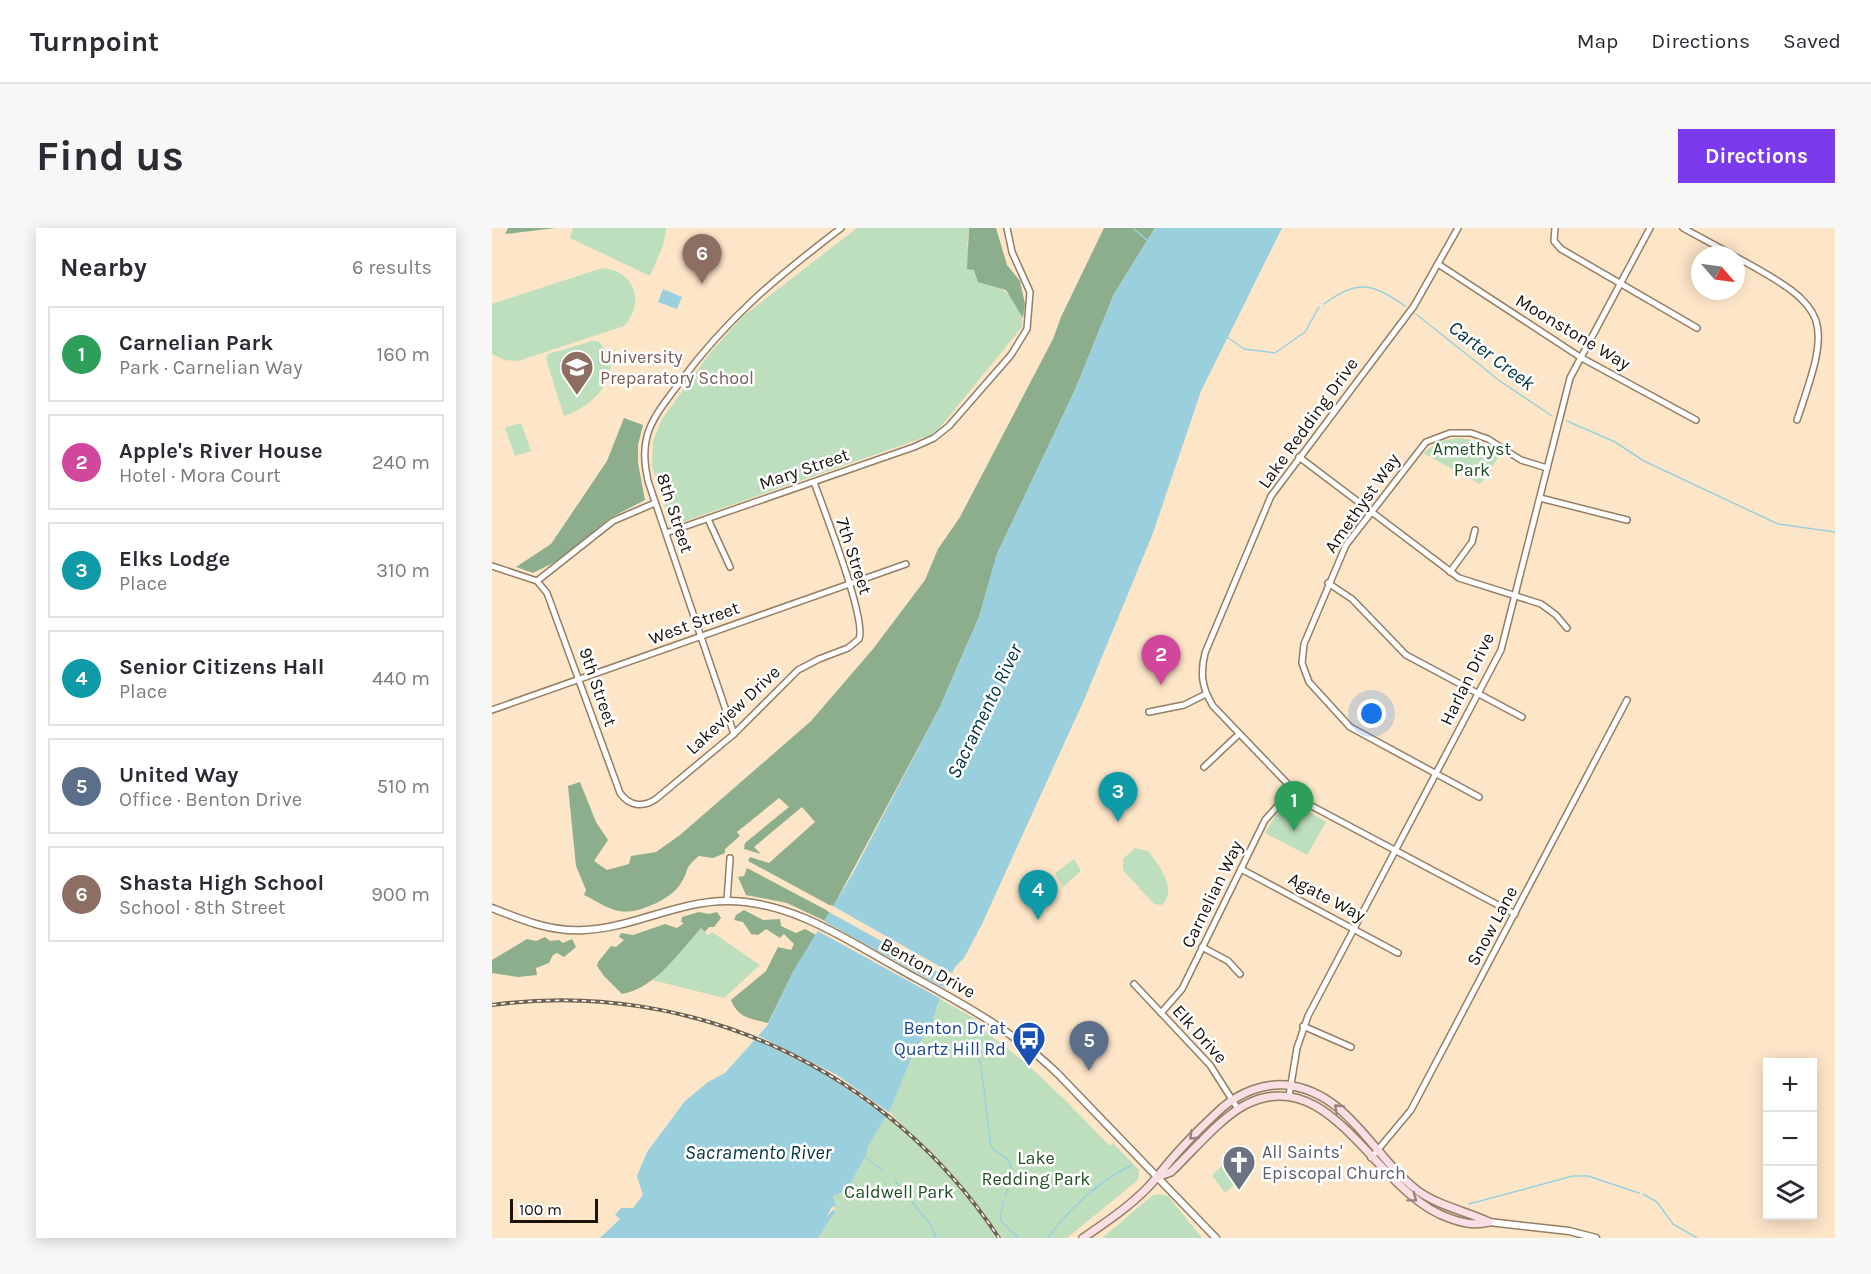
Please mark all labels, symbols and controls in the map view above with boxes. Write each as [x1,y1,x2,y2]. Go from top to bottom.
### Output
text: Turnpoint [30,25,159,58]
text: Map [1577,29,1618,53]
text: Directions [1651,29,1750,53]
text: Saved [1783,29,1841,53]
button: Directions [1678,129,1835,183]
text: Find us [36,131,184,181]
pin: 6 [682,235,722,284]
north arrow [1691,246,1745,300]
text: Nearby [60,252,147,283]
text: 6 results [352,256,432,279]
street label: Moonstone Way [1512,289,1635,375]
water label: Carter Creek [1444,316,1540,396]
text: Carnelian Park [119,330,273,356]
text: 1 [78,343,85,366]
text: 160 m [377,343,430,366]
place label: University Preparatory School [600,346,754,389]
school or university icon: University Preparatory School [559,349,595,396]
street label: Lake Redding Drive [1253,353,1363,493]
text: Park · Carnelian Way [119,356,302,379]
text: Apple's River House [119,438,323,464]
park label: Amethyst Park [1433,438,1512,481]
street label: Mary Street [756,443,852,495]
street label: Amethyst Way [1320,448,1405,557]
text: 2 [75,451,88,474]
text: 240 m [372,451,430,474]
text: Hotel · Mora Court [119,464,281,487]
street label: 8th Street [652,470,698,556]
street label: 7th Street [831,515,877,598]
text: Elks Lodge [119,546,230,572]
text: 3 [75,559,88,582]
text: 310 m [376,559,430,582]
text: Place [119,572,167,595]
street label: West Street [646,596,742,650]
street label: Harlan Drive [1435,629,1499,729]
pin: 2 [1142,636,1180,685]
water label: Sacramento River [942,639,1027,782]
street label: 9th Street [574,645,622,729]
text: Senior Citizens Hall [119,654,325,680]
street label: Lakeview Drive [681,661,785,759]
text: 4 [76,667,87,690]
text: 440 m [372,667,430,690]
text: Place [119,680,167,703]
your location [1357,699,1386,728]
text: United Way [119,762,238,788]
pin: 3 [1098,772,1138,822]
text: 5 [76,775,87,798]
text: 510 m [377,775,430,798]
pin: 1 [1274,782,1314,831]
text: Office · Benton Drive [119,788,302,811]
street label: Carnelian Way [1177,836,1248,951]
street label: Agate Way [1285,867,1370,927]
text: Shasta High School [119,870,324,896]
pin: 4 [1018,870,1058,920]
street label: Snow Lane [1462,882,1522,970]
text: 6 [75,883,88,906]
text: 900 m [371,883,430,906]
text: School · 8th Street [119,896,286,919]
street label: Benton Drive [877,933,979,1003]
street label: Elk Drive [1168,1000,1232,1068]
place label: Benton Dr at Quartz Hill Rd [894,1017,1006,1060]
bus stop icon: Benton Dr at Quartz Hill Rd [1011,1020,1047,1067]
pin: 5 [1070,1022,1108,1071]
map controls [1763,1058,1817,1220]
button: + [1763,1058,1817,1112]
one-way arrow [1335,1104,1345,1115]
button: − [1763,1112,1817,1166]
one-way arrow [1189,1129,1199,1140]
water label: Sacramento River [685,1141,832,1164]
place label: All Saints' Episcopal Church [1262,1141,1406,1184]
church icon: All Saints' Episcopal Church [1221,1144,1257,1191]
park label: Lake Redding Park [982,1147,1090,1190]
button: layers [1763,1166,1817,1220]
park label: Caldwell Park [844,1181,954,1203]
one-way arrow [1406,1191,1417,1202]
scale bar [510,1196,598,1224]
text: 100 m [519,1200,562,1219]

